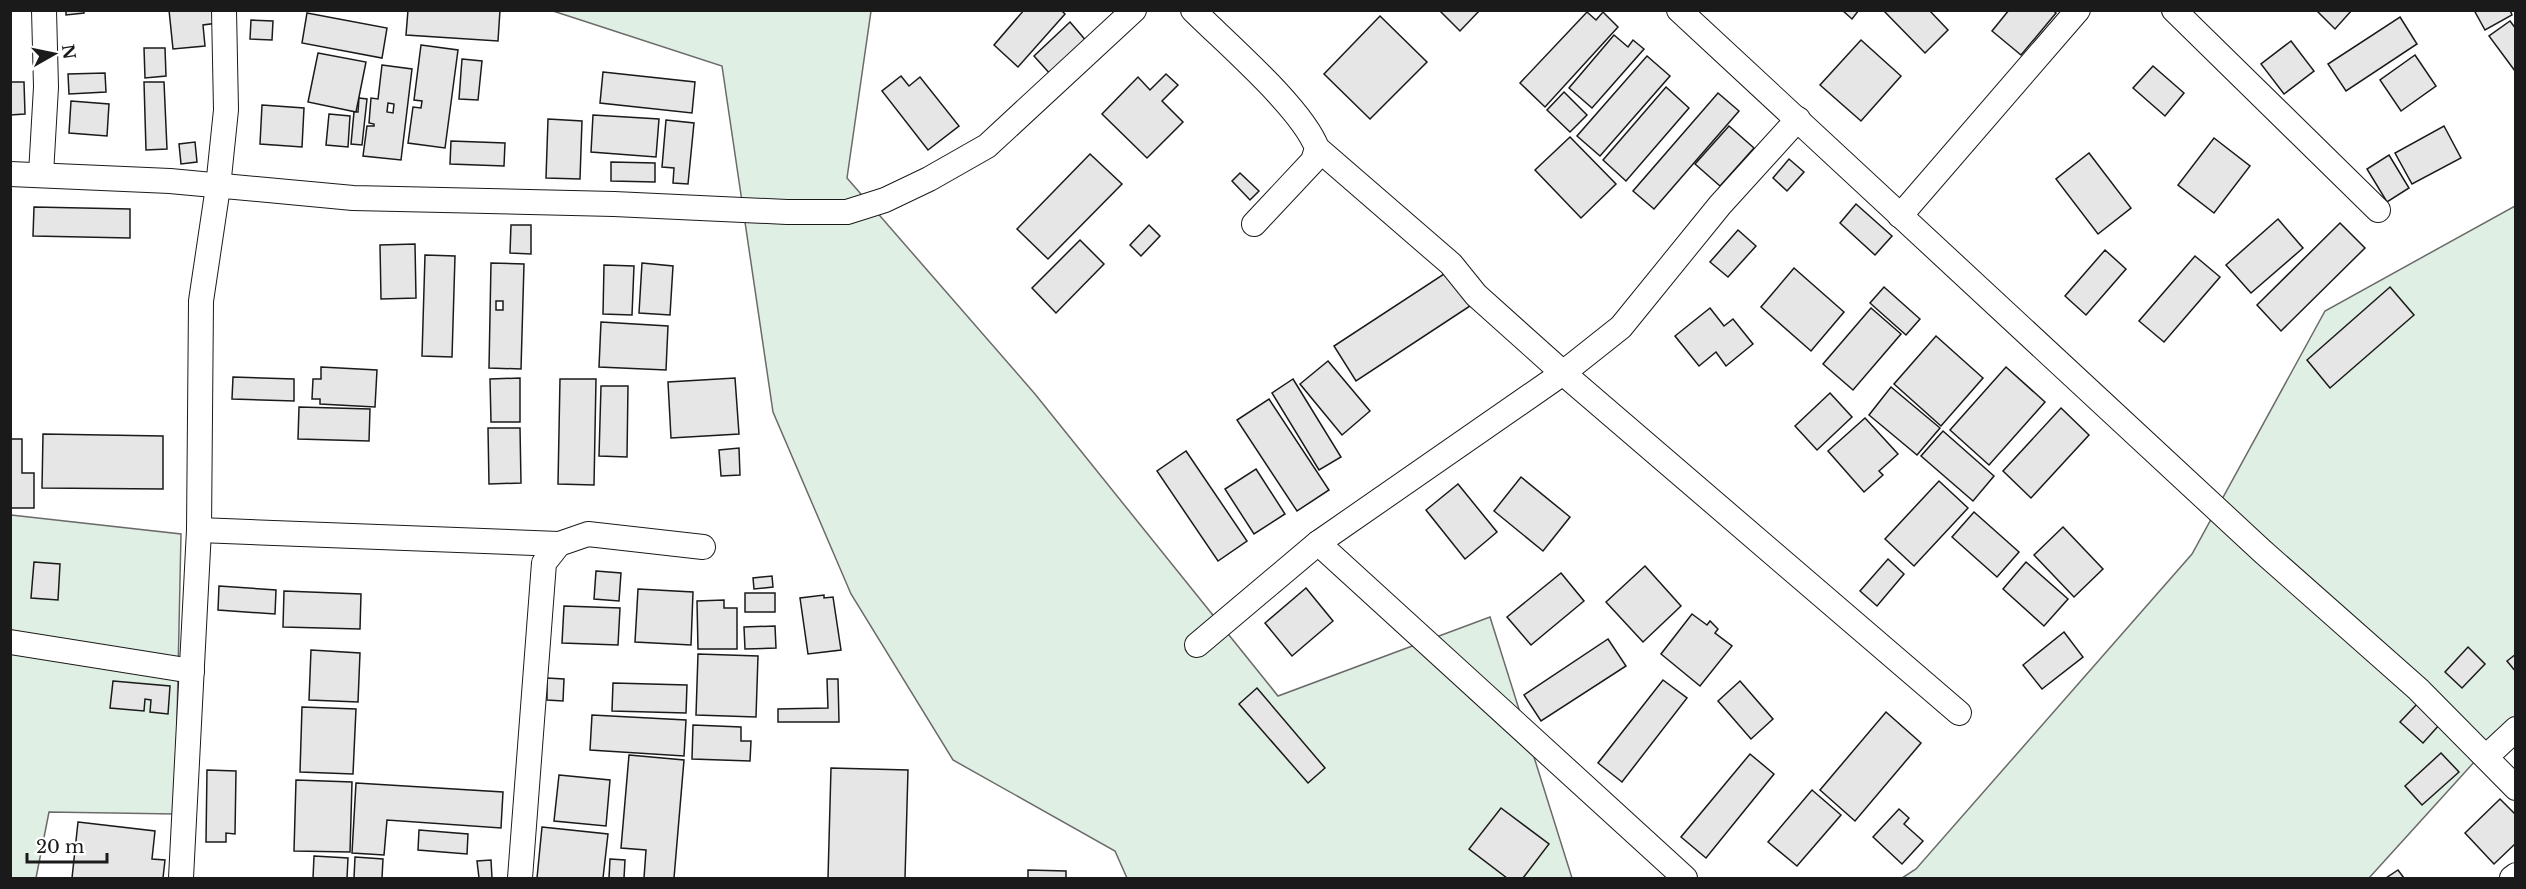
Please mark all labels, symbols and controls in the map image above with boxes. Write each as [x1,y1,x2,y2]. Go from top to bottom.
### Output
north arrow [24,24,84,84]
text: N [58,43,80,61]
scale bar [27,826,106,864]
text: 20 m [36,836,84,858]

